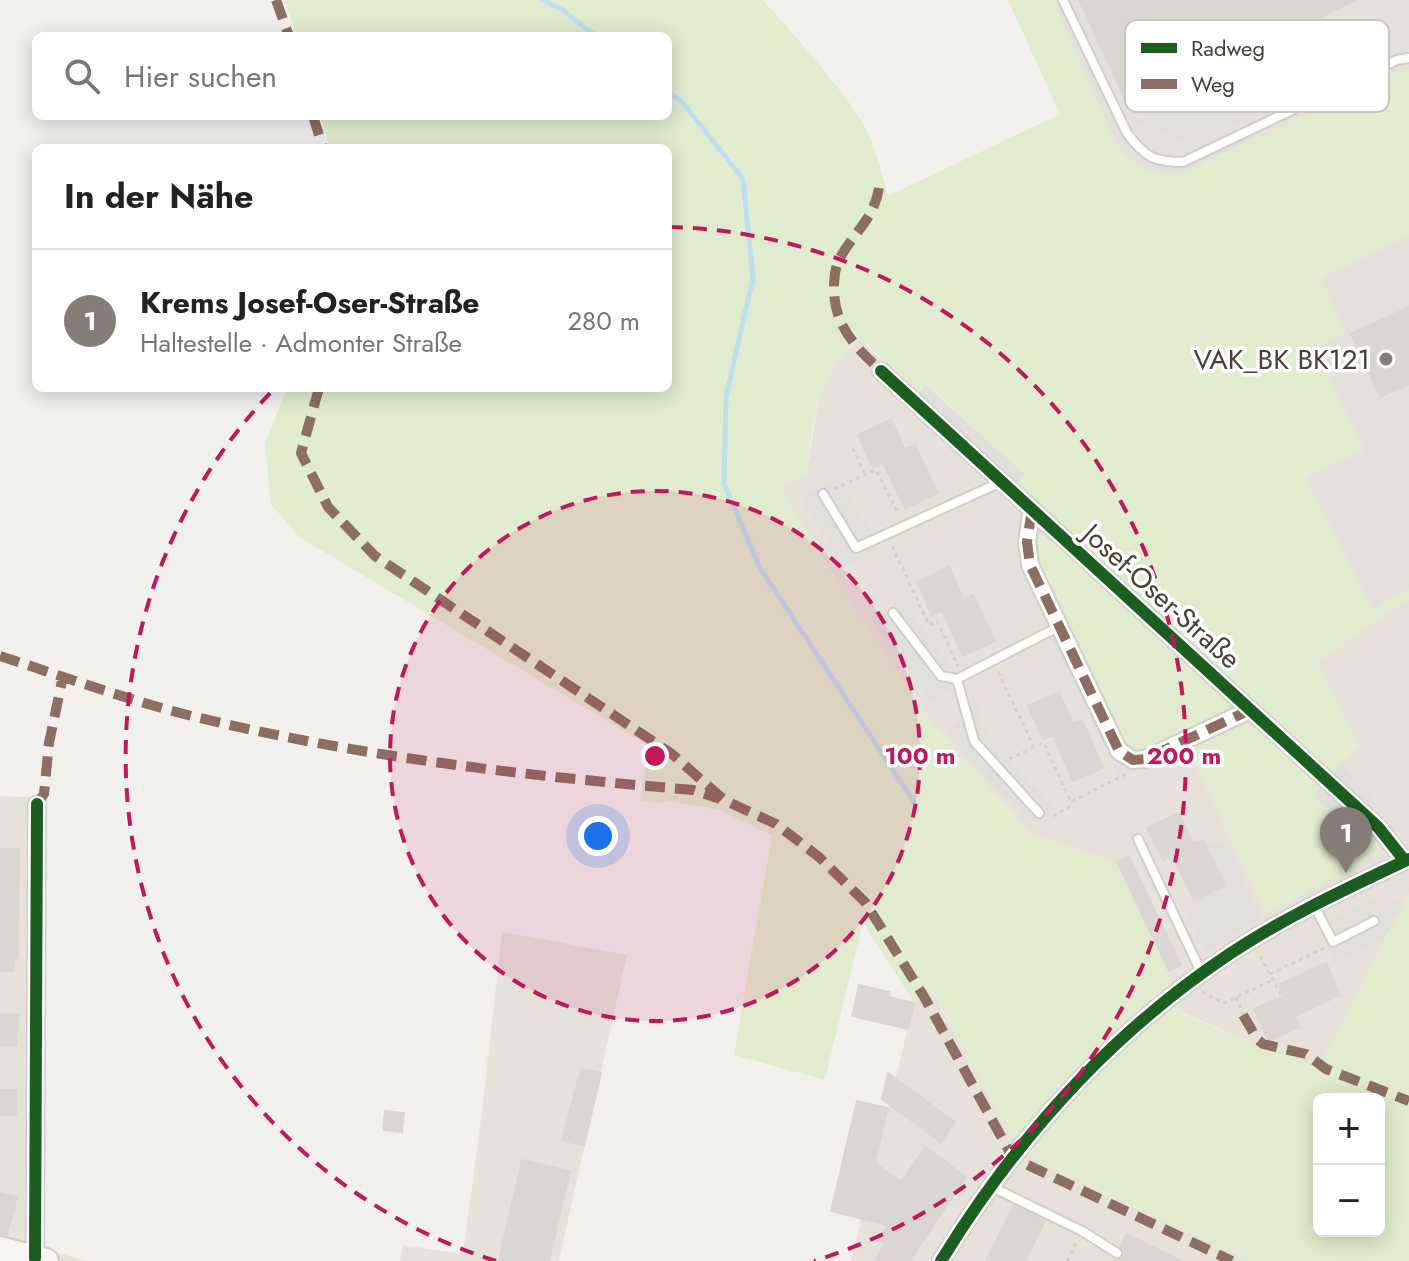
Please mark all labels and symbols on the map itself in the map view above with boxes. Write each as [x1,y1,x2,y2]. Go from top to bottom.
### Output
legend [1125,20,1389,112]
text: Radweg [1191,32,1265,64]
text: Weg [1191,68,1235,100]
place label: VAK_BK BK121 [1194,339,1370,380]
marker: VAK_BK BK121 [1377,350,1395,368]
street label: Josef-Oser-Straße [1071,511,1250,679]
text: 100 m [885,738,955,773]
text: 200 m [1147,738,1221,773]
centre of rings [641,742,669,770]
pin: 1 [1320,807,1372,873]
your location [578,816,618,856]

